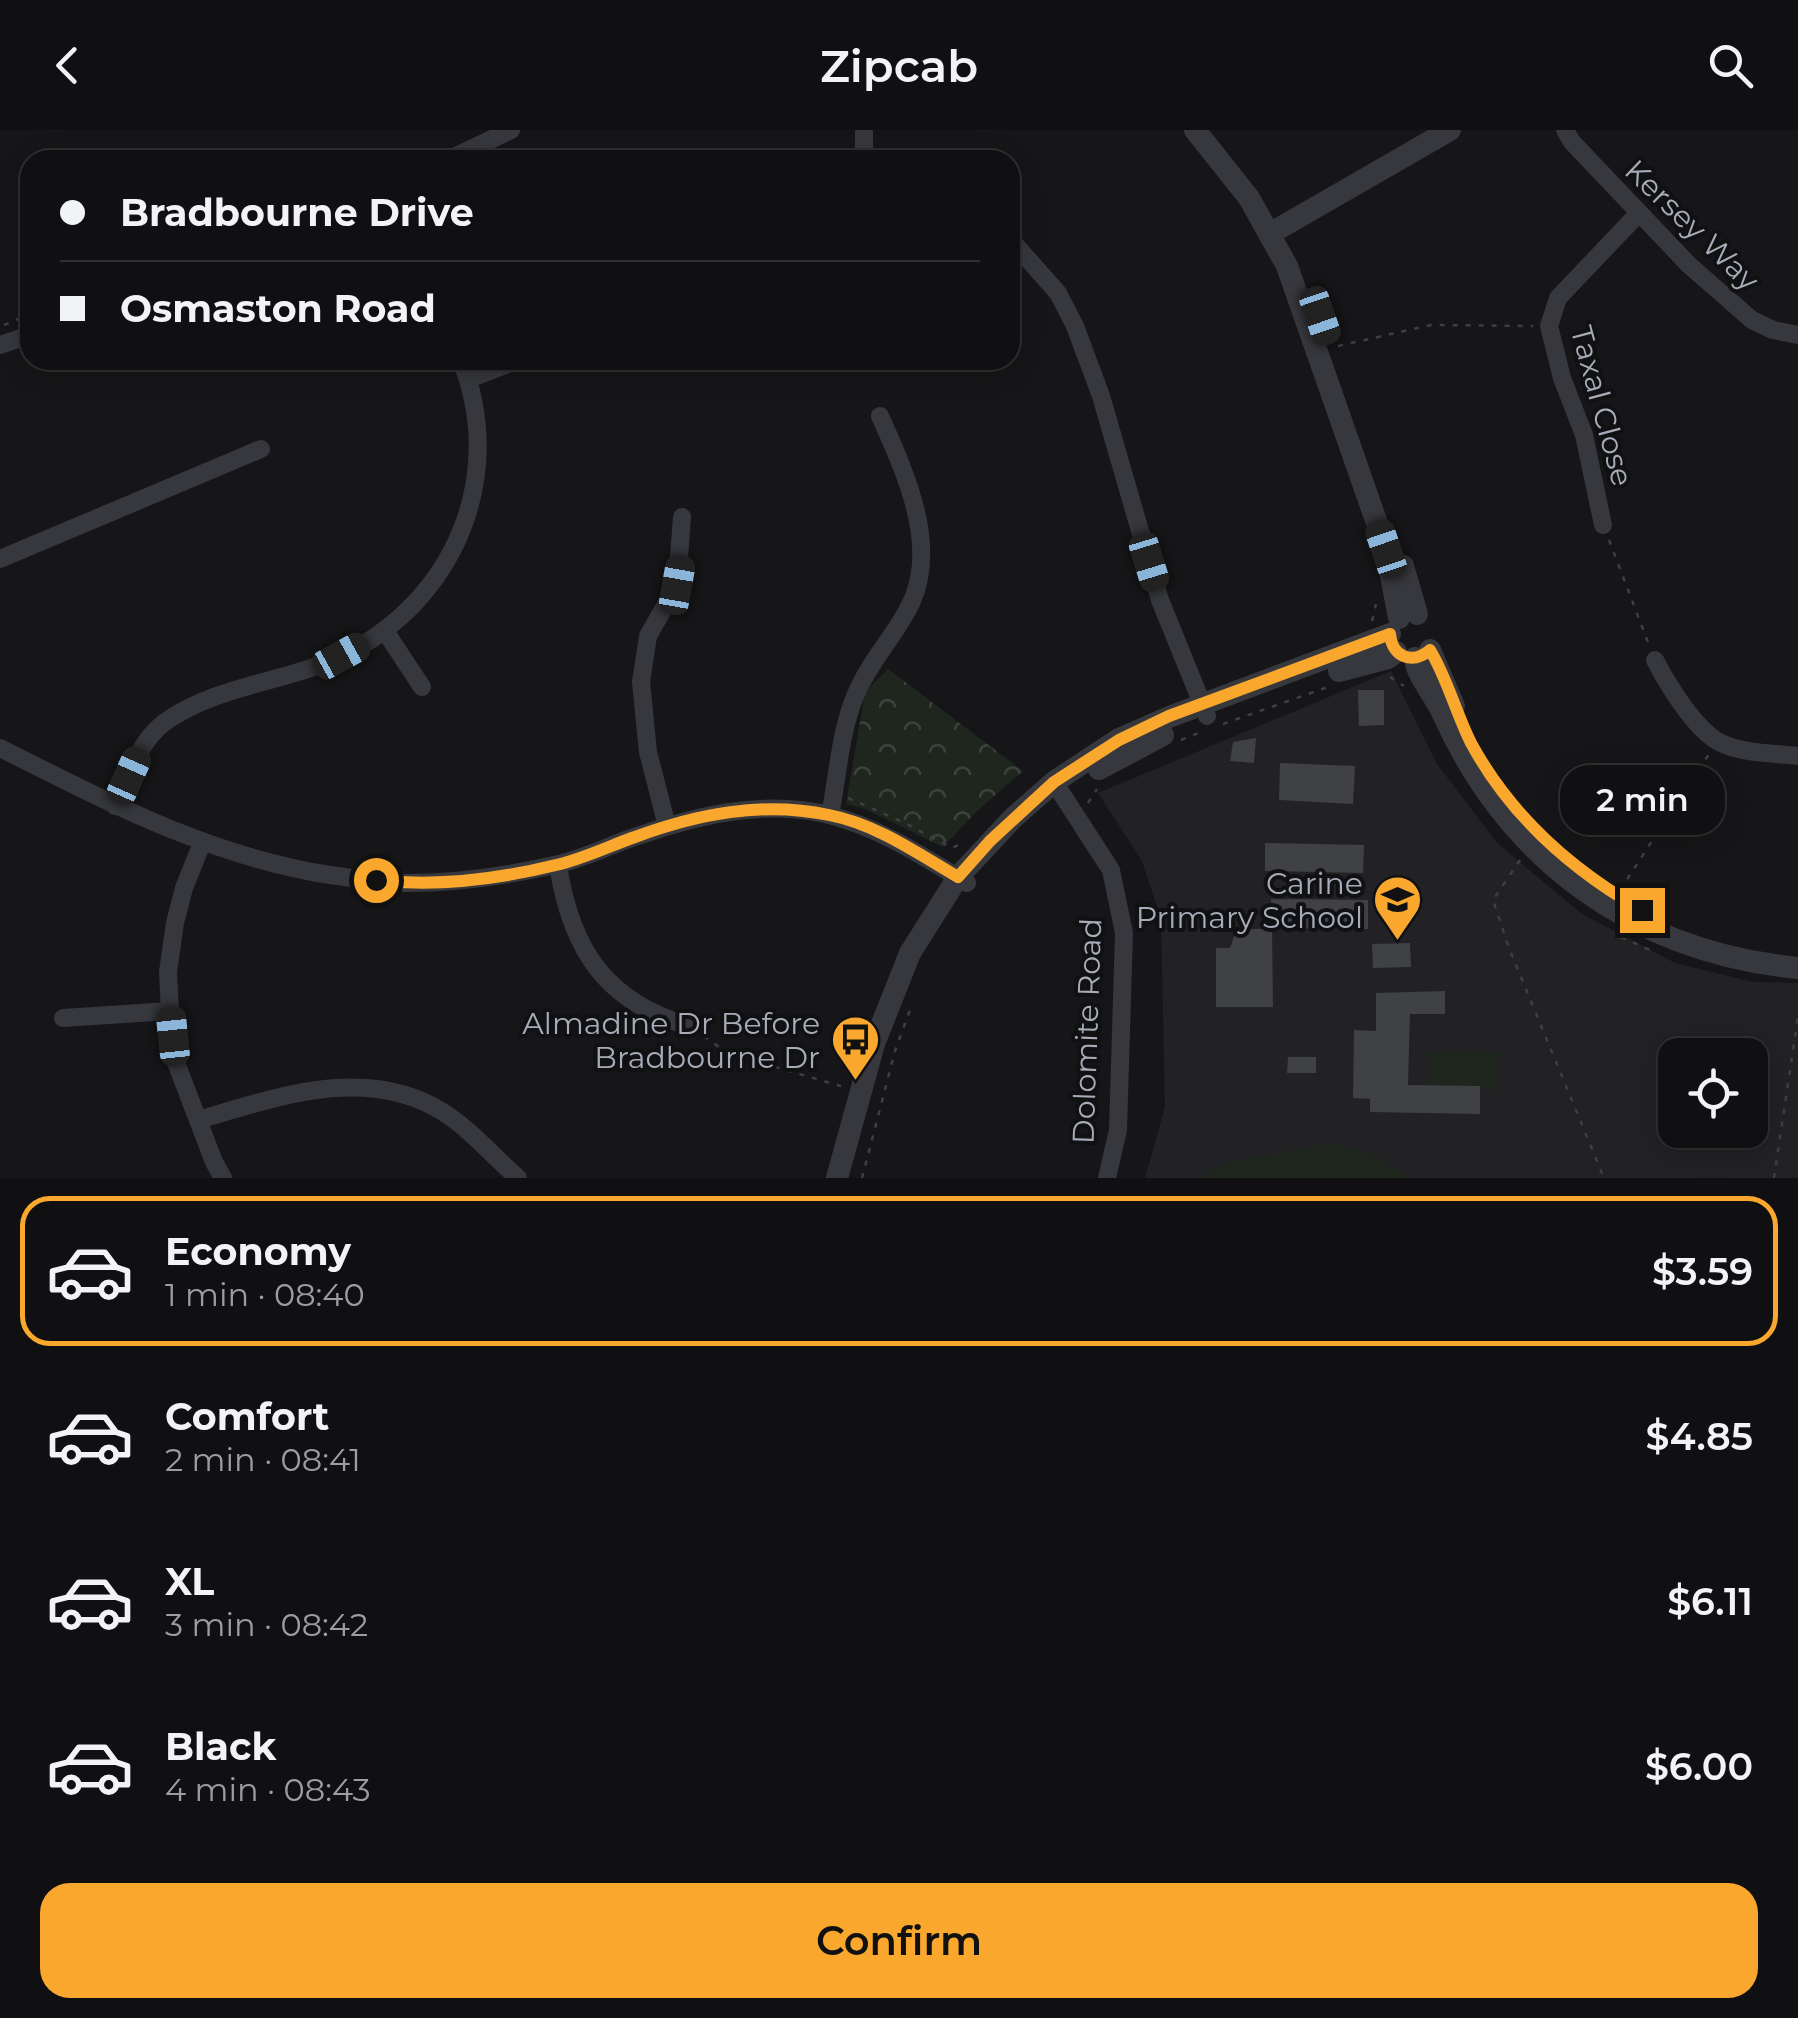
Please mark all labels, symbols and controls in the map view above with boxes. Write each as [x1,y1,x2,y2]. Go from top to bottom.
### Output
icon: back [40,38,95,93]
text: Zipcab [820,38,978,93]
icon: search [1703,38,1758,93]
street label: Kersey Way [1617,152,1767,299]
text: Bradbourne Drive [120,189,474,236]
car [1296,283,1344,349]
text: Osmaston Road [120,285,436,332]
street label: Taxal Close [1563,322,1641,490]
car [1362,516,1410,582]
car [1126,529,1172,595]
car [657,553,697,617]
car [307,628,375,684]
car [103,742,155,810]
callout: 2 min [1560,765,1724,835]
text: 2 min [1596,780,1689,819]
route start [354,858,399,903]
place label: Carine Primary School [1136,865,1363,936]
school or university icon: Carine Primary School [1372,874,1424,942]
route end [1620,888,1665,933]
street label: Dolomite Road [1065,917,1109,1145]
car [155,1005,191,1067]
place label: Almadine Dr Before Bradbourne Dr [522,1005,820,1076]
bus stop icon: Almadine Dr Before Bradbourne Dr [829,1014,881,1082]
map controls [1658,1038,1768,1148]
button: locate [1658,1038,1768,1148]
icon: car [45,1226,135,1316]
text: Economy [165,1228,351,1275]
text: $3.59 [1652,1248,1753,1295]
text: 1 min · 08:40 [165,1275,365,1314]
icon: car [45,1391,135,1481]
text: Comfort [165,1393,329,1440]
text: $4.85 [1646,1413,1753,1460]
text: 2 min · 08:41 [165,1440,361,1479]
icon: car [45,1556,135,1646]
text: XL [165,1558,214,1605]
text: $6.11 [1667,1578,1753,1625]
text: 3 min · 08:42 [165,1605,368,1644]
icon: car [45,1721,135,1811]
text: Black [165,1723,276,1770]
text: $6.00 [1645,1743,1753,1790]
text: 4 min · 08:43 [165,1770,371,1809]
button: Confirm [40,1883,1758,1998]

